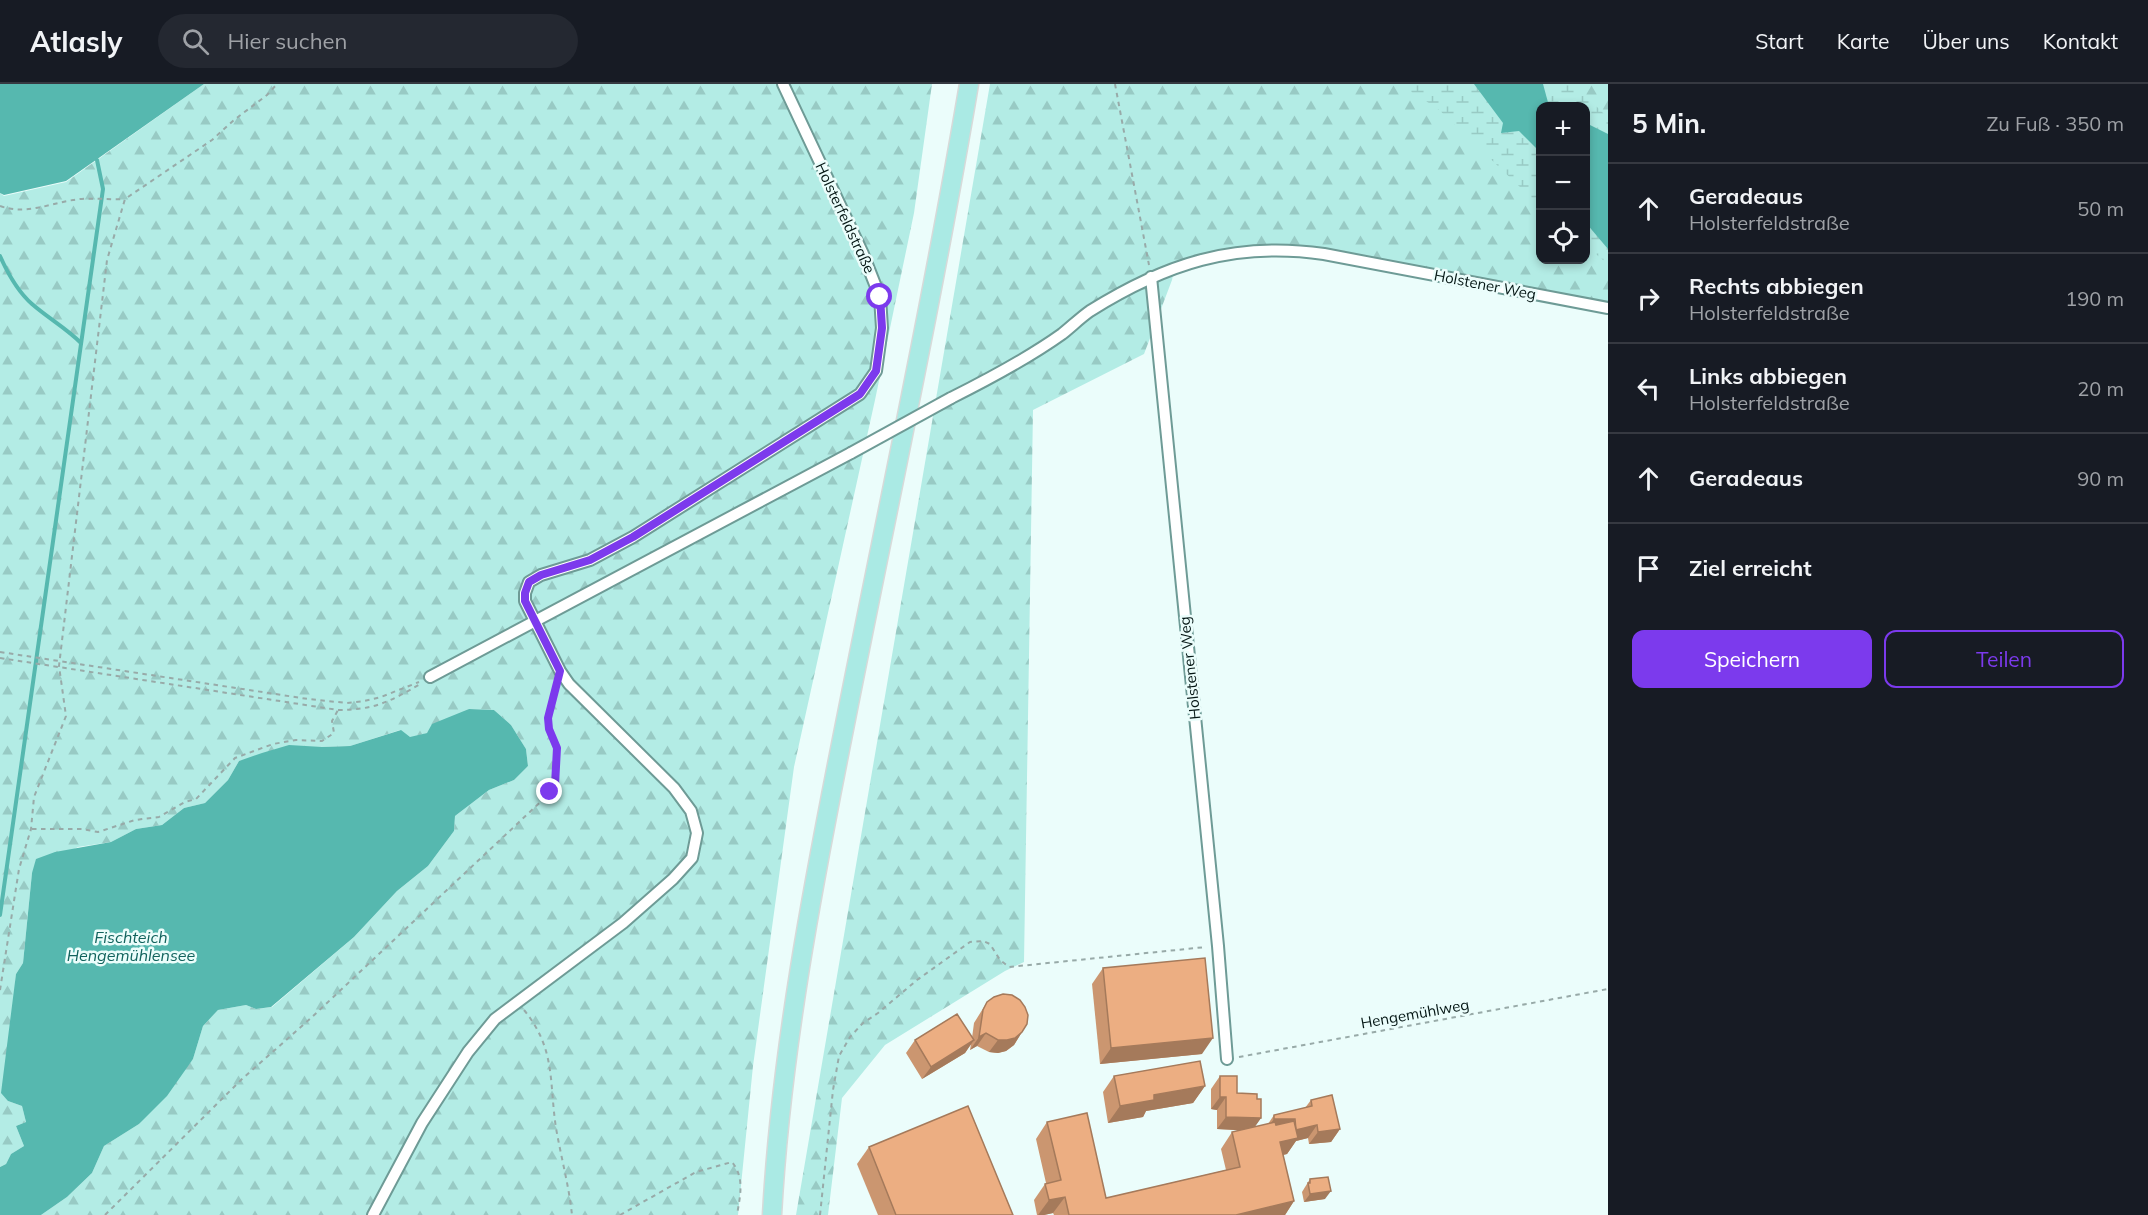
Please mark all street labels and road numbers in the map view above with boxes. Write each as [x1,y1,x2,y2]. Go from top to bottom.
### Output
street label: Holsterfeldstraße [811,159,880,276]
street label: Holstener Weg [1432,265,1538,304]
street label: Holstener Weg [1175,616,1204,721]
street label: Hengemühlweg [1359,995,1471,1032]

